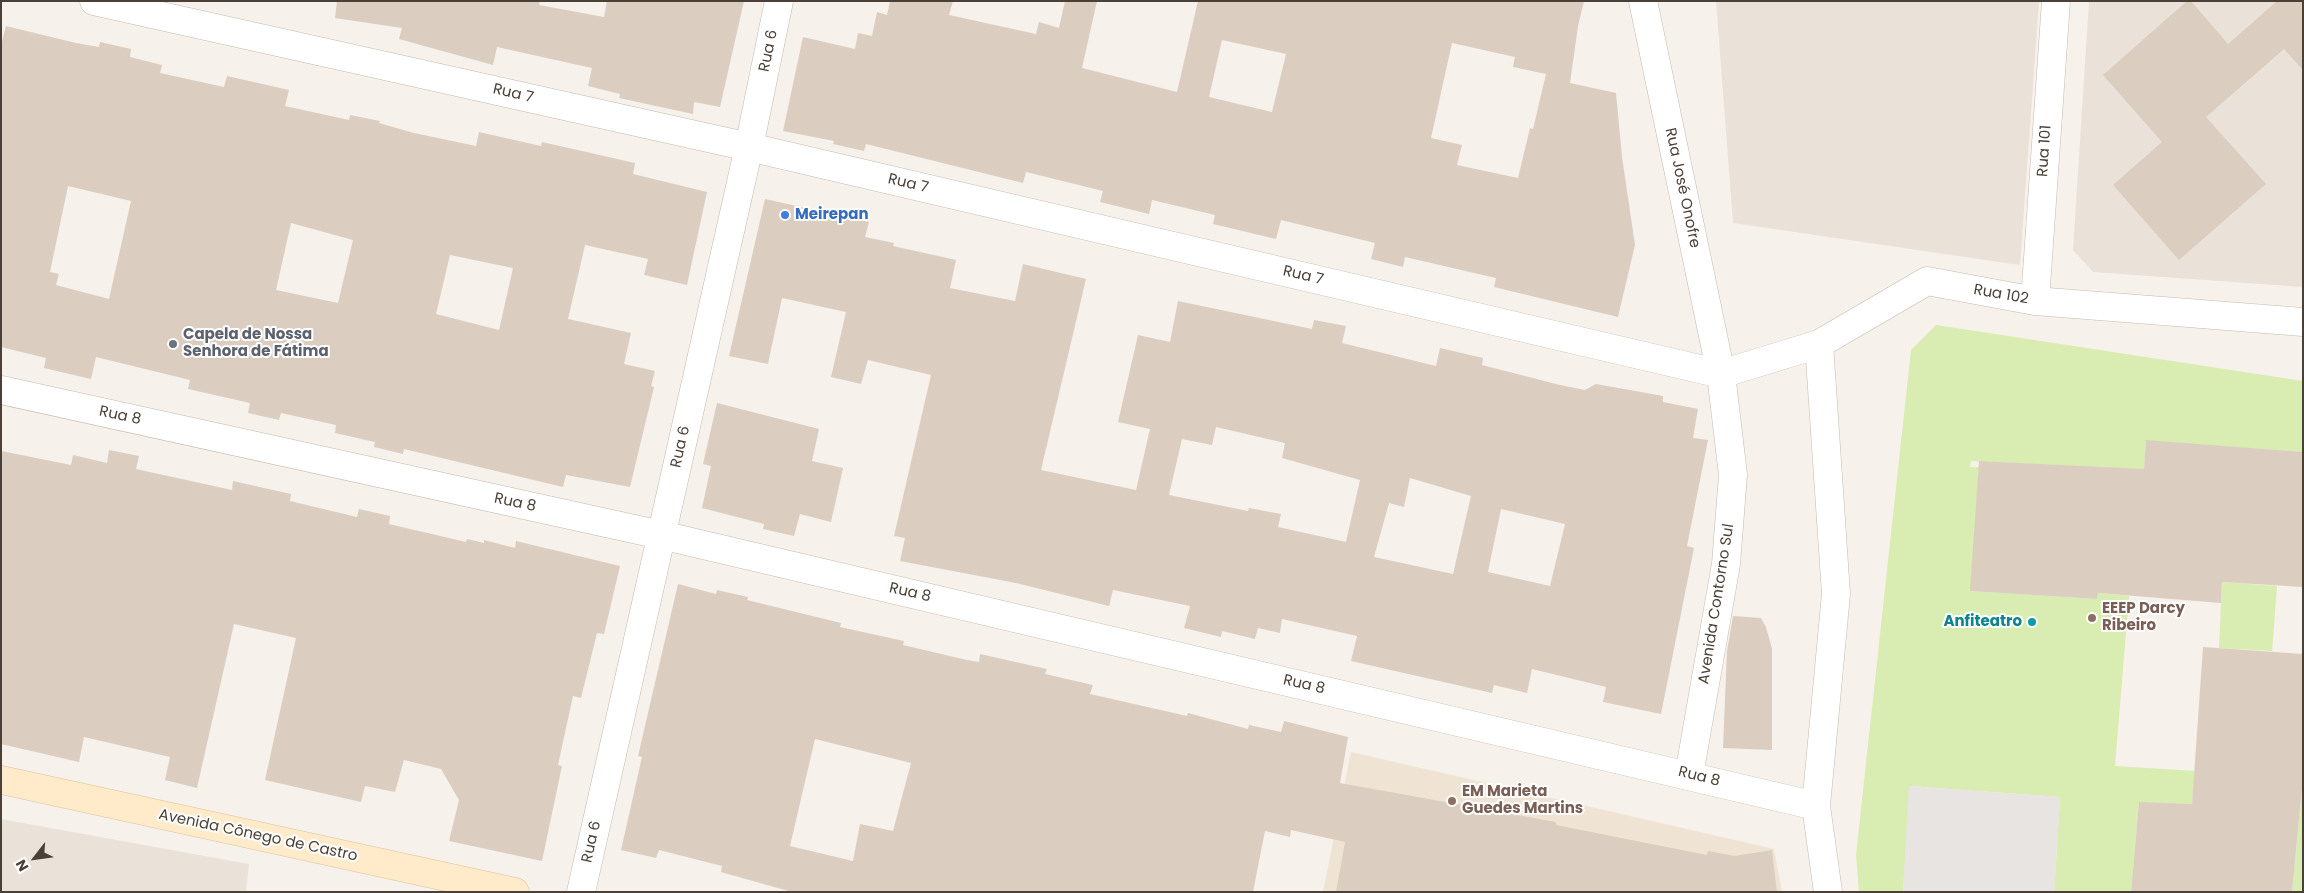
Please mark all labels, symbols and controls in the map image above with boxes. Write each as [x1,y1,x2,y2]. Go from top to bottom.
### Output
street label: Rua 6 [756,28,782,74]
street label: Rua 7 [491,81,535,107]
street label: Rua 101 [2034,124,2056,178]
street label: Rua José Onofre [1660,126,1704,250]
street label: Rua 7 [886,171,930,197]
place label: Meirepan [795,206,869,224]
marker: Meirepan [779,209,791,221]
street label: Rua 7 [1281,263,1325,289]
street label: Rua 102 [1972,281,2030,309]
place label: Capela de Nossa Senhora de Fátima [183,326,329,361]
marker: Capela de Nossa Senhora de Fátima [167,338,179,350]
street label: Rua 8 [97,403,143,429]
street label: Rua 6 [667,424,695,470]
street label: Rua 8 [492,490,538,516]
street label: Avenida Contorno Sul [1695,523,1739,685]
street label: Rua 8 [887,579,933,607]
place label: EEEP Darcy Ribeiro [2102,600,2185,635]
marker: EEEP Darcy Ribeiro [2086,612,2098,624]
place label: Anfiteatro [1943,613,2022,631]
marker: Anfiteatro [2026,616,2038,628]
street label: Rua 8 [1281,671,1327,699]
street label: Rua 8 [1676,763,1722,791]
place label: EM Marieta Guedes Martins [1462,783,1583,818]
marker: EM Marieta Guedes Martins [1446,795,1458,807]
street label: Avenida Cônego de Castro [157,806,359,866]
street label: Rua 6 [578,819,606,865]
north arrow [10,833,60,883]
text: N [11,856,33,875]

